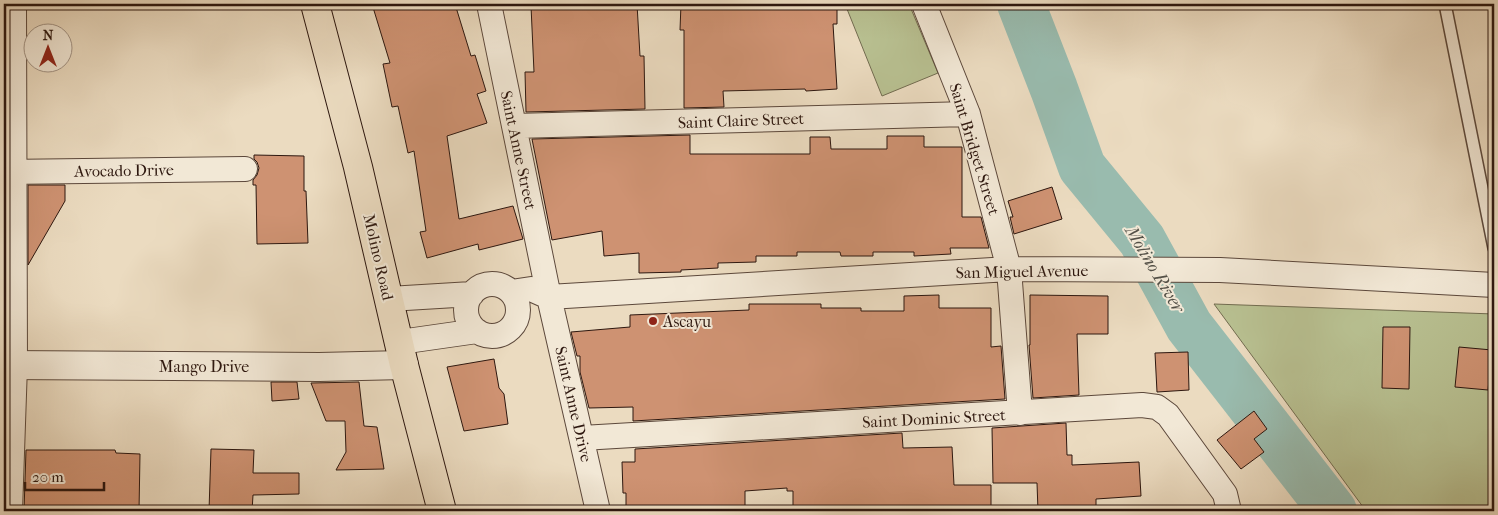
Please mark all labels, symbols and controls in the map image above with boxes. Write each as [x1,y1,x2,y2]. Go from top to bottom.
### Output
north arrow [22,22,72,72]
text: N [43,27,54,44]
street label: Saint Bridget Street [945,81,1004,218]
street label: Saint Anne Street [497,89,540,212]
street label: Saint Claire Street [678,109,805,132]
street label: Avocado Drive [73,160,174,181]
street label: Molino Road [359,212,398,302]
water label: Molino River [1119,220,1190,318]
street label: San Miguel Avenue [955,261,1089,282]
place label: Ascayu [662,312,711,331]
marker: Ascayu [647,315,659,327]
street label: Saint Anne Drive [551,344,596,464]
street label: Mango Drive [159,357,249,376]
street label: Saint Dominic Street [862,405,1007,432]
scale bar [25,460,104,492]
text: 20 m [32,468,64,486]

